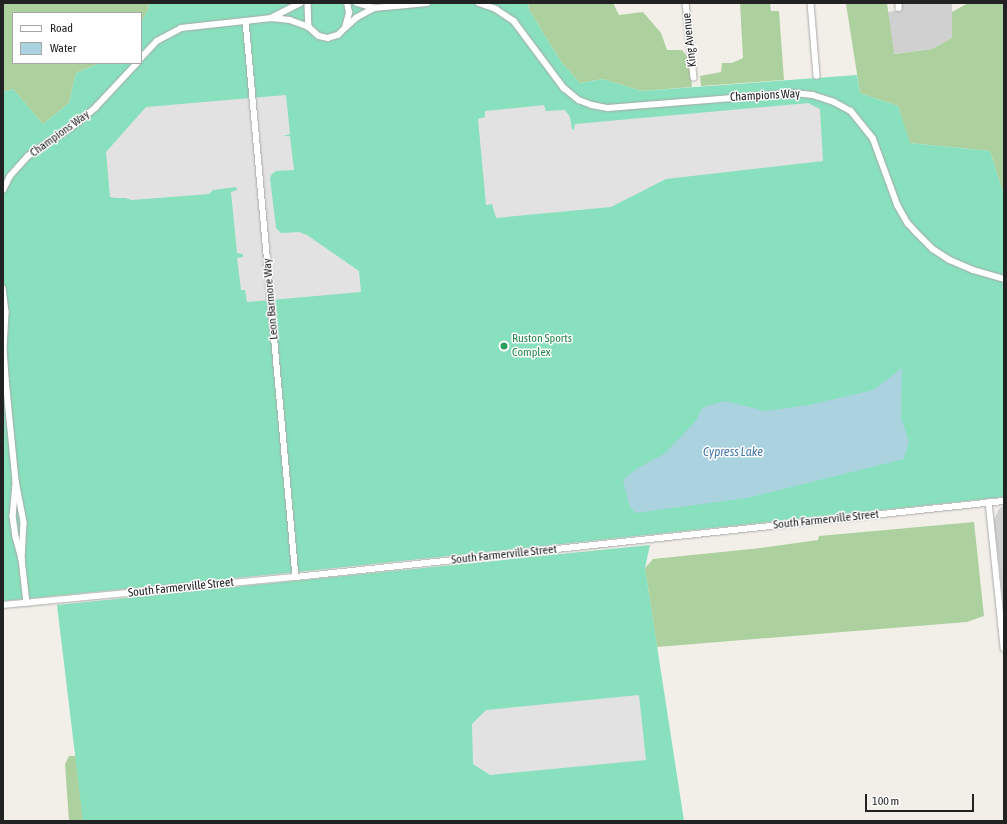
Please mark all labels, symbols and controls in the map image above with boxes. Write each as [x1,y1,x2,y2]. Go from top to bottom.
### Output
legend [12,12,142,64]
street label: King Avenue [680,12,700,68]
text: Road [50,21,73,35]
text: Water [50,41,76,55]
street label: Champions Way [730,87,800,105]
street label: Champions Way [27,108,93,160]
street label: Leon Barmore Way [260,258,282,340]
place label: Ruston Sports Complex [512,332,572,360]
marker: Ruston Sports Complex [499,341,509,351]
water label: Cypress Lake [703,444,763,460]
street label: South Farmerville Street [772,507,880,533]
street label: South Farmerville Street [450,542,558,568]
street label: South Farmerville Street [127,575,235,601]
scale bar [867,786,976,812]
text: 100 m [872,794,899,808]

